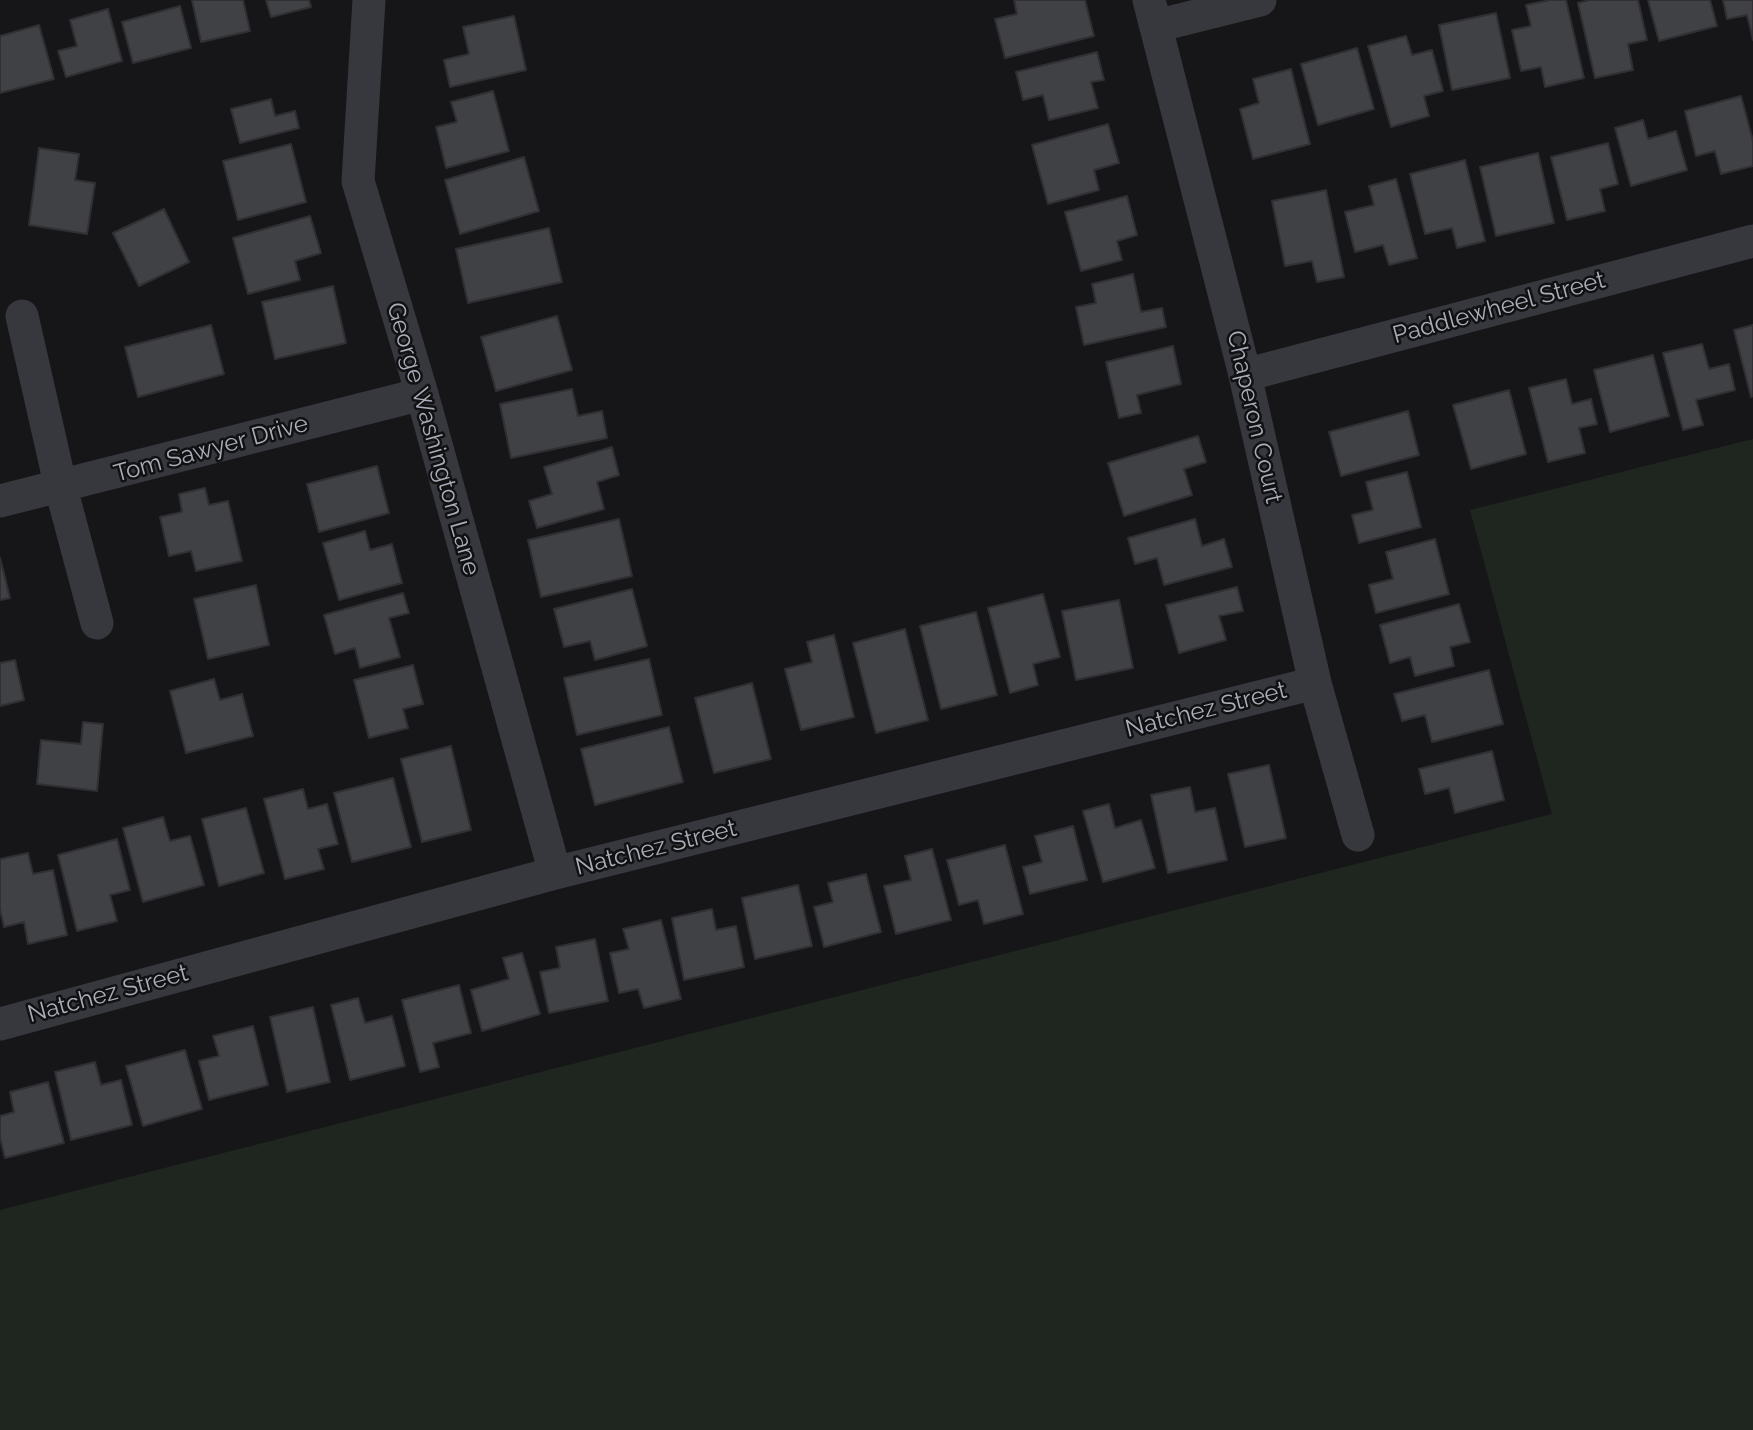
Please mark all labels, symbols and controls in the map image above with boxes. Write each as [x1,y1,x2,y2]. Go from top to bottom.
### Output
street label: Paddlewheel Street [1390,266,1608,350]
street label: George Washington Lane [380,299,486,579]
street label: Chaperon Court [1220,328,1288,506]
street label: Tom Sawyer Drive [111,409,311,489]
street label: Natchez Street [1123,676,1289,744]
street label: Natchez Street [573,814,739,882]
street label: Natchez Street [25,959,191,1029]

